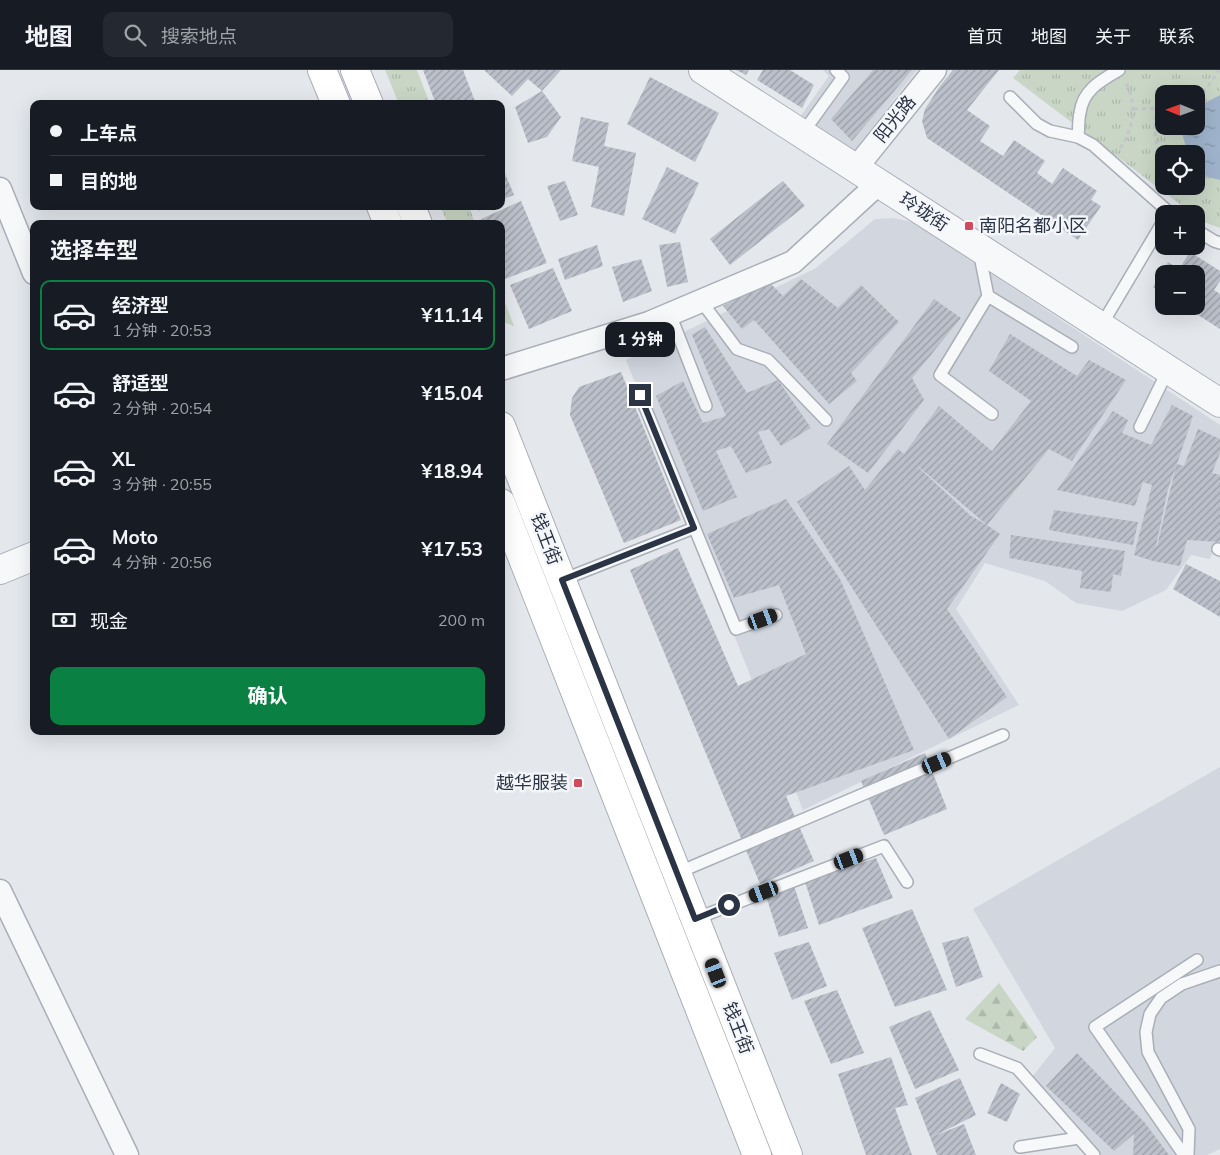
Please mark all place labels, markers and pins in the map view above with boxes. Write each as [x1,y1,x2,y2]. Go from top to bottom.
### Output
place label: 南阳名都小区 [979,214,1087,237]
marker: 南阳名都小区 [963,220,975,232]
place label: 越华服装 [496,771,568,794]
marker: 越华服装 [572,777,584,789]

